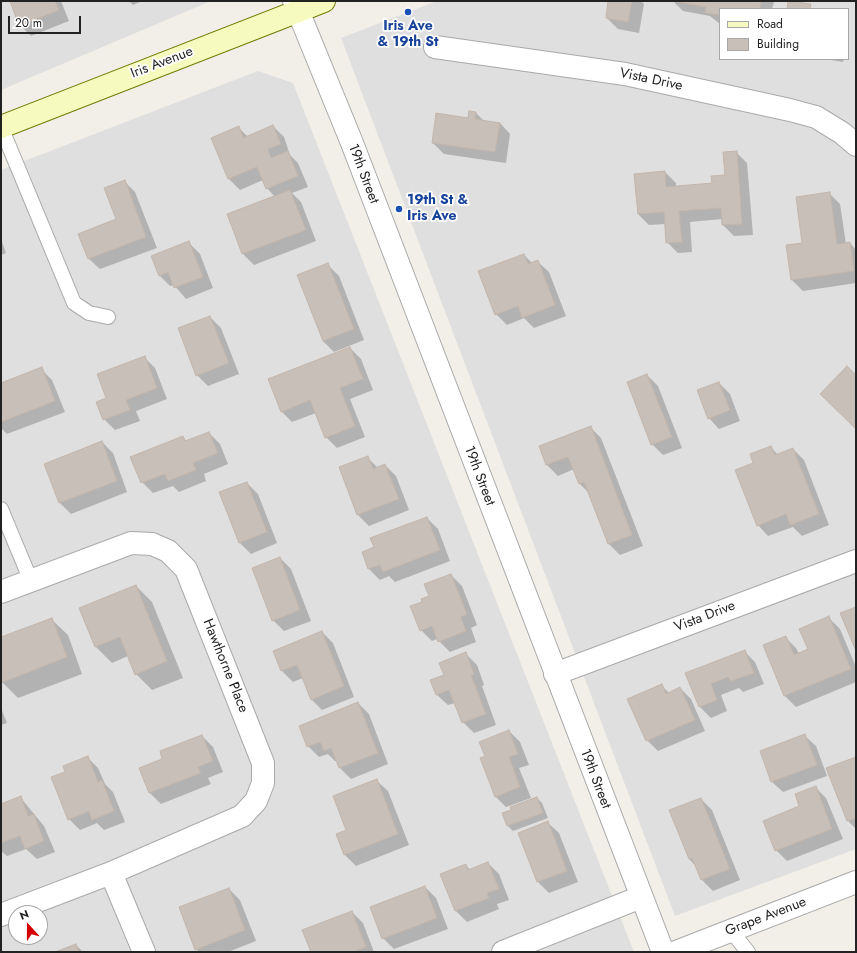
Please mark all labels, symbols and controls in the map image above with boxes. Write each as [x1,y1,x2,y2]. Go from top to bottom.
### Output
marker: Iris Ave & 19th St [403,7,413,17]
scale bar [10,8,83,34]
legend [719,8,849,60]
text: 20 m [15,14,42,32]
text: Road [757,15,783,33]
place label: Iris Ave & 19th St [377,19,439,52]
text: Building [757,35,799,53]
street label: Iris Avenue [128,43,196,83]
street label: Vista Drive [618,65,684,95]
street label: 19th Street [344,142,382,206]
place label: 19th St & Iris Ave [407,193,468,226]
marker: 19th St & Iris Ave [394,204,404,214]
street label: 19th Street [460,444,498,508]
street label: Vista Drive [672,598,738,636]
street label: Hawthorne Place [199,617,251,715]
street label: 19th Street [576,747,614,811]
street label: Grape Avenue [723,894,809,940]
north arrow [8,905,48,945]
text: N [17,906,31,924]

